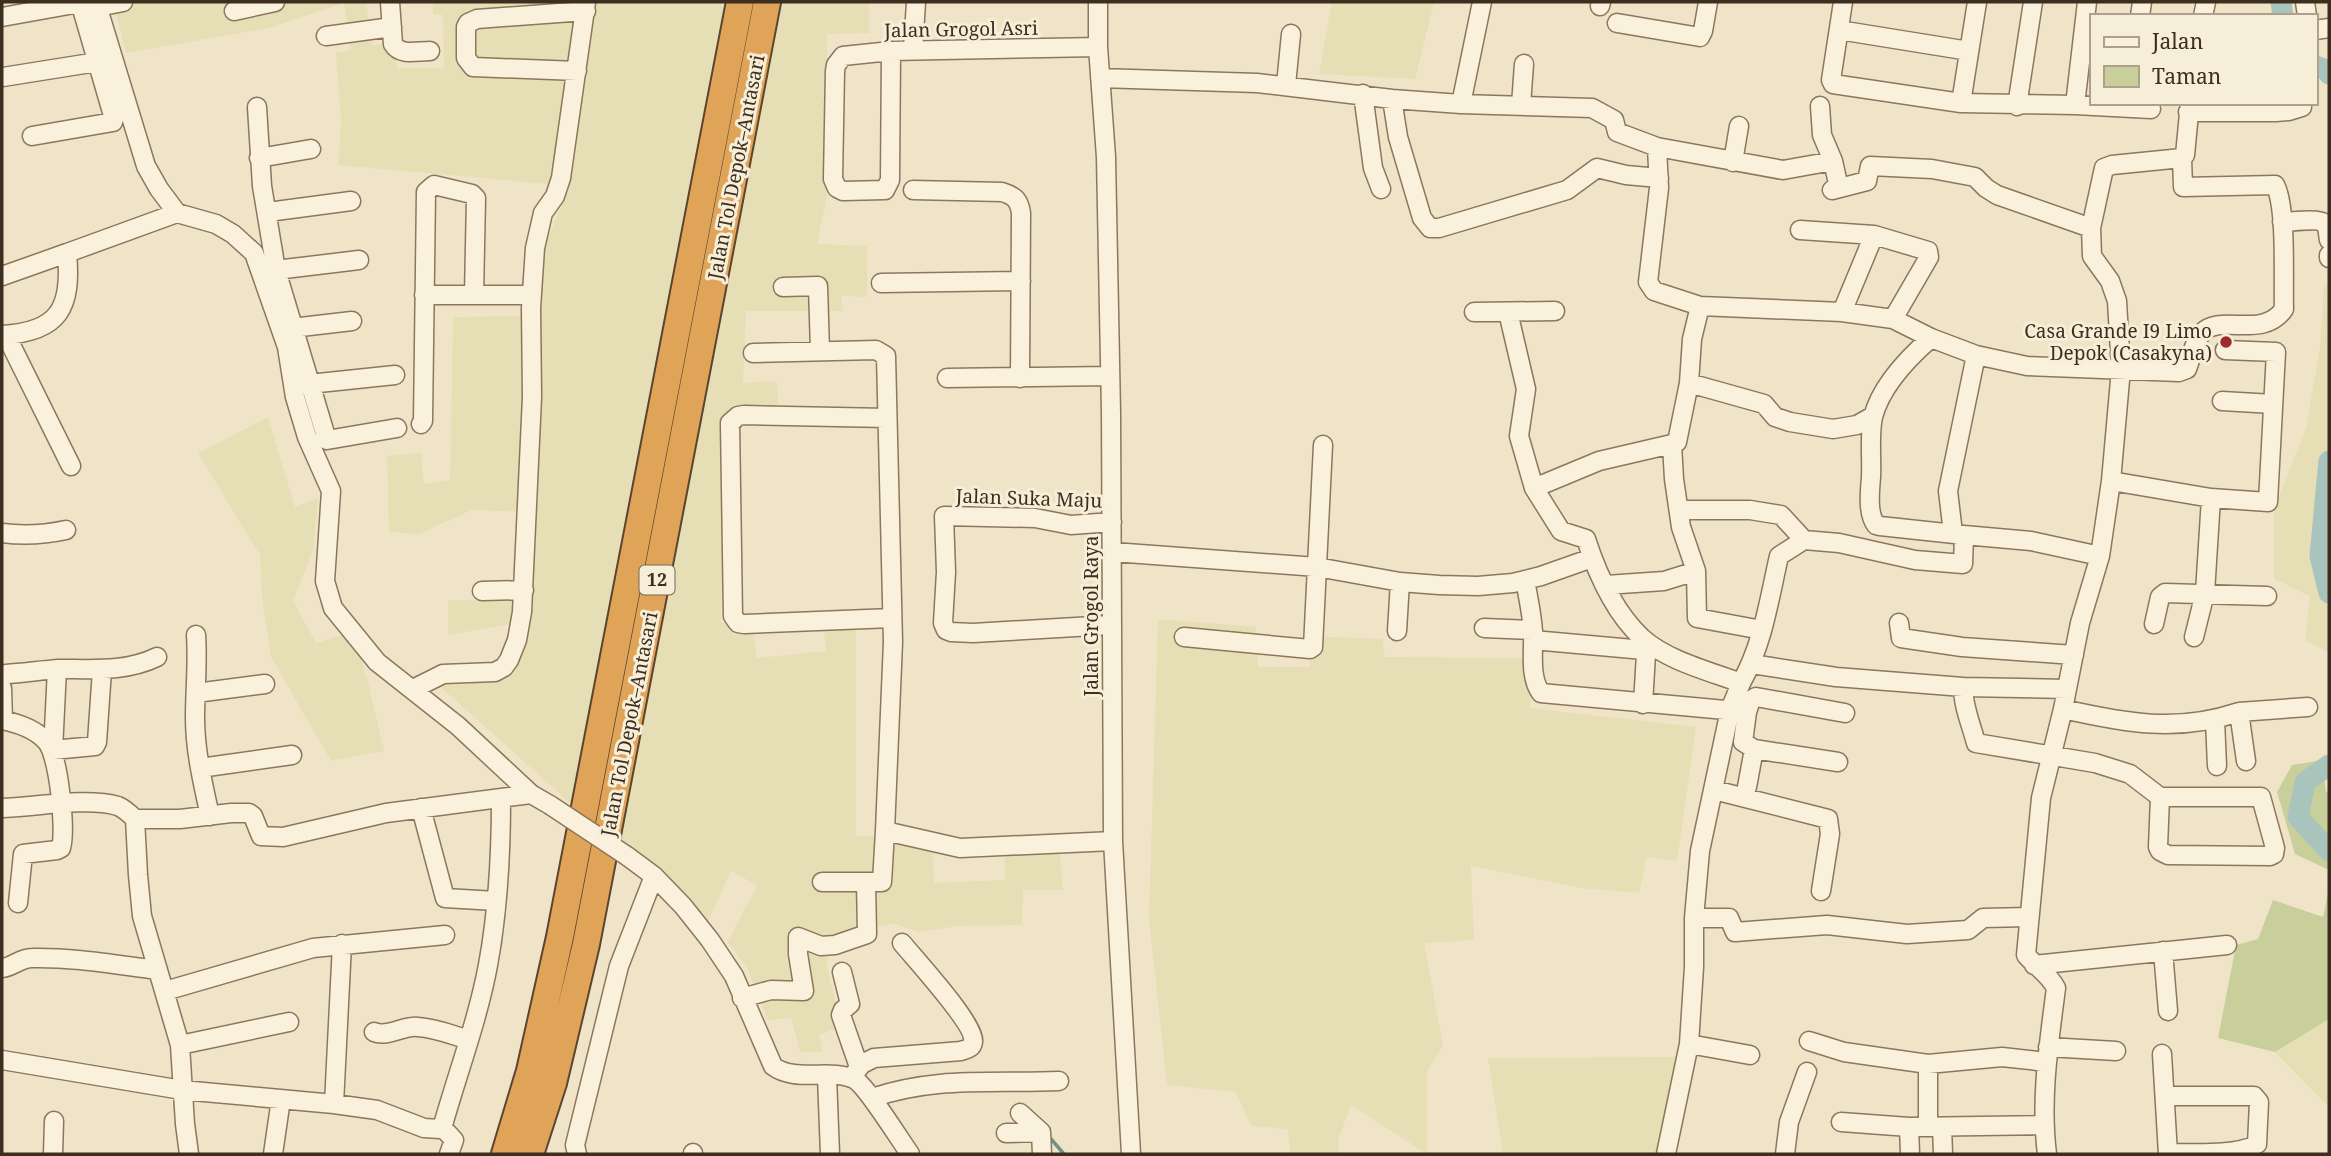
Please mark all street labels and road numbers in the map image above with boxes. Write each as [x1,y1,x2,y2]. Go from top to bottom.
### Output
street label: Jalan Grogol Asri [883,15,1038,43]
street label: Jalan Tol Depok–Antasari [701,52,771,283]
street label: Jalan Suka Maju [954,482,1103,514]
street label: Jalan Grogol Raya [1078,536,1104,697]
road number: 12 [640,566,674,594]
street label: Jalan Tol Depok–Antasari [594,609,664,840]

